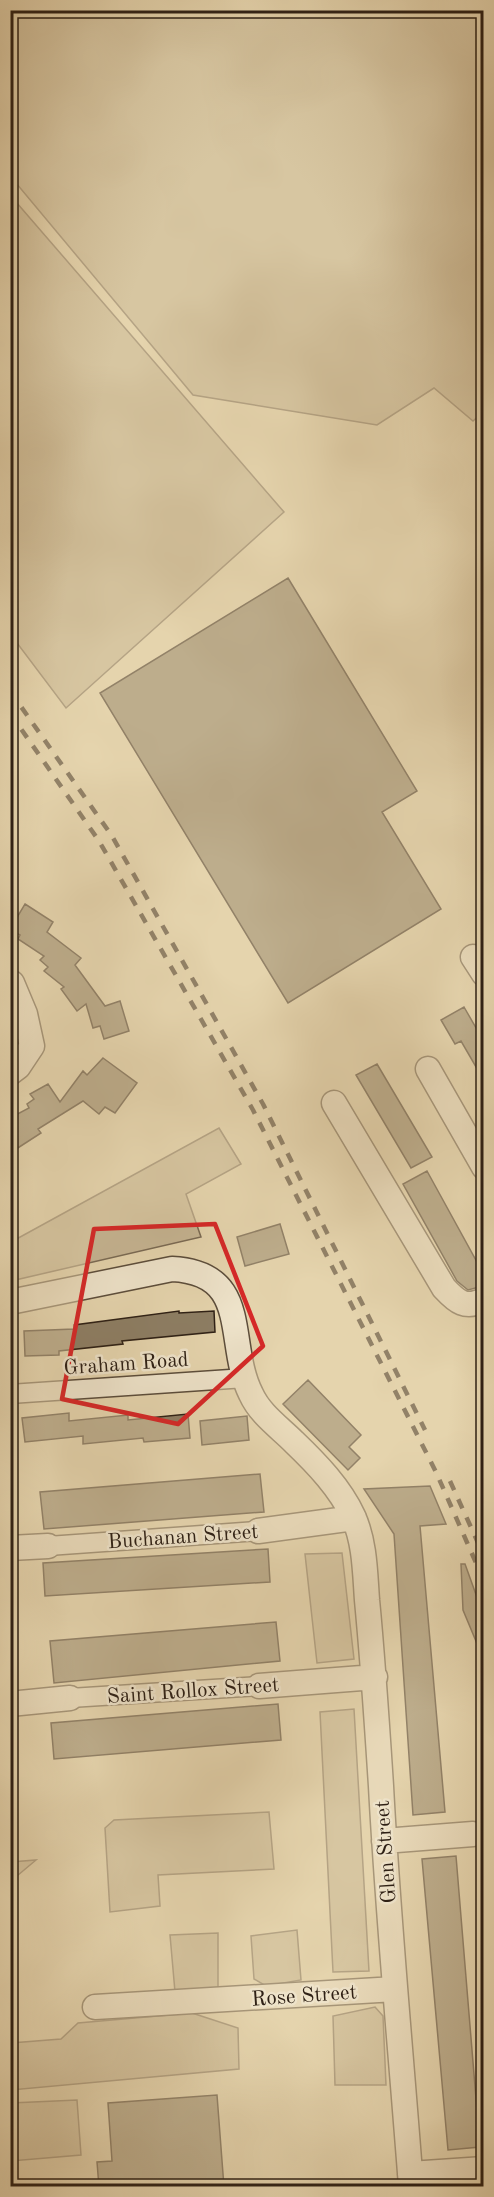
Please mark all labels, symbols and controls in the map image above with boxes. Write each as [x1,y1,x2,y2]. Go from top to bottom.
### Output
street label: Graham Road [63,1350,189,1379]
street label: Buchanan Street [107,1522,259,1553]
street label: Saint Rollox Street [106,1675,280,1708]
street label: Glen Street [372,1800,401,1904]
street label: Rose Street [251,1982,358,2011]

